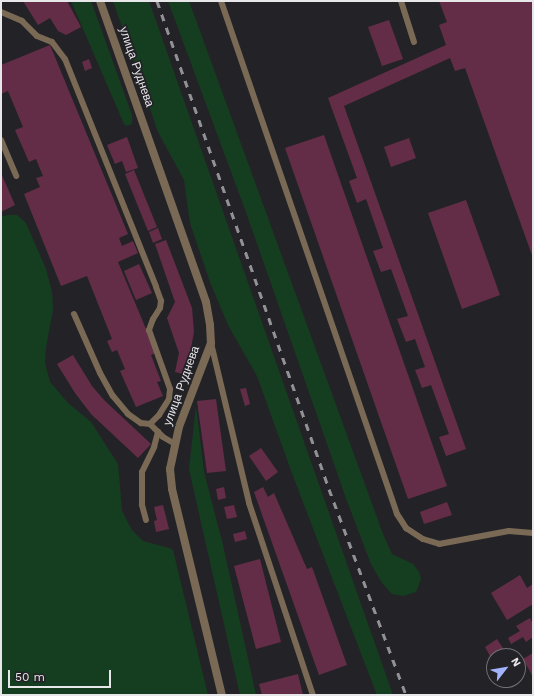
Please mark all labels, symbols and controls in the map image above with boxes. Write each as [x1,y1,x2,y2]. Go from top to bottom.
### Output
street label: улица Руднева [116,25,156,109]
street label: улица Руднева [161,344,203,428]
north arrow [486,648,526,688]
text: N [508,655,524,669]
scale bar [10,662,113,688]
text: 50 m [15,670,45,684]

